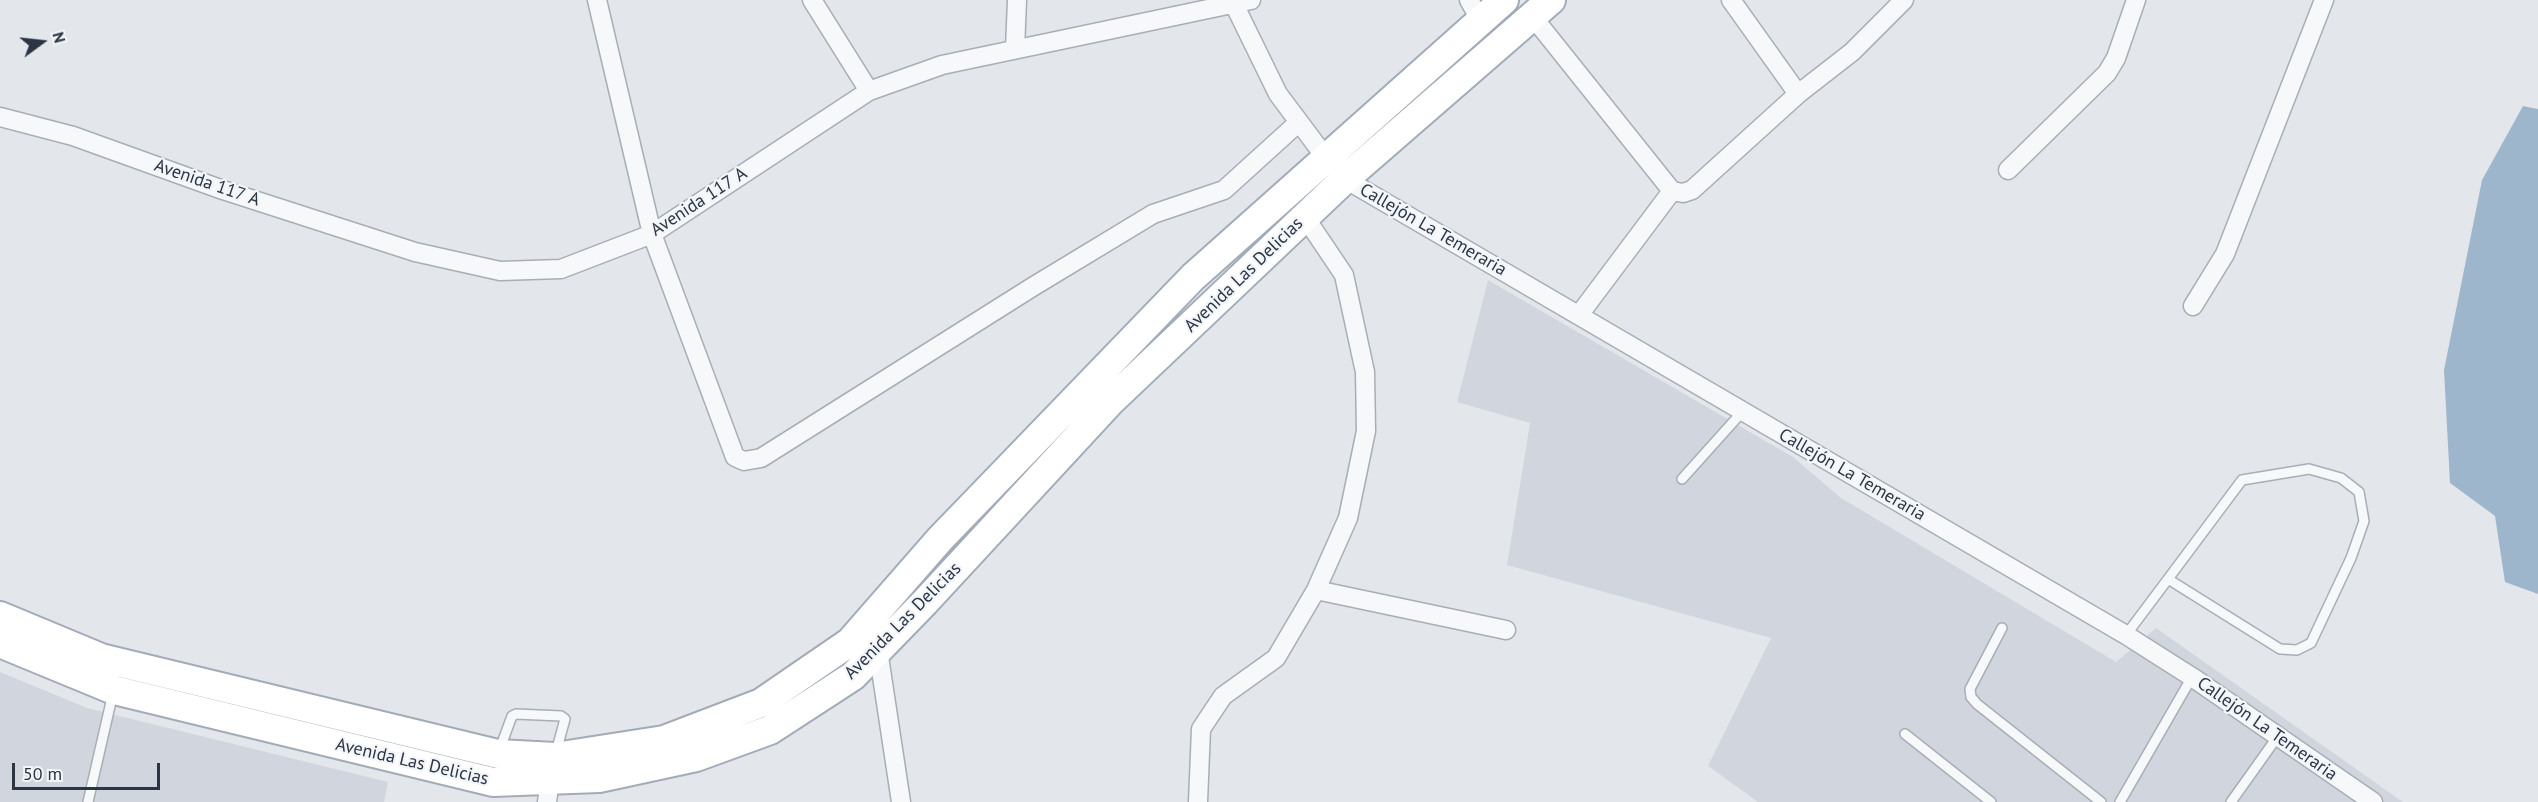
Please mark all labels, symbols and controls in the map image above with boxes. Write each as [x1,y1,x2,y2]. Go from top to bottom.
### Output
north arrow [12,12,72,72]
text: N [48,30,70,45]
street label: Avenida 117 A [151,155,263,211]
street label: Avenida 117 A [647,163,751,241]
street label: Callejón La Temeraria [1356,179,1510,281]
street label: Avenida Las Delicias [1180,213,1308,337]
street label: Callejón La Temeraria [1775,424,1929,526]
street label: Avenida Las Delicias [840,558,966,684]
street label: Callejón La Temeraria [2193,673,2341,785]
street label: Avenida Las Delicias [333,734,491,790]
scale bar [15,751,164,789]
text: 50 m [23,762,62,785]

